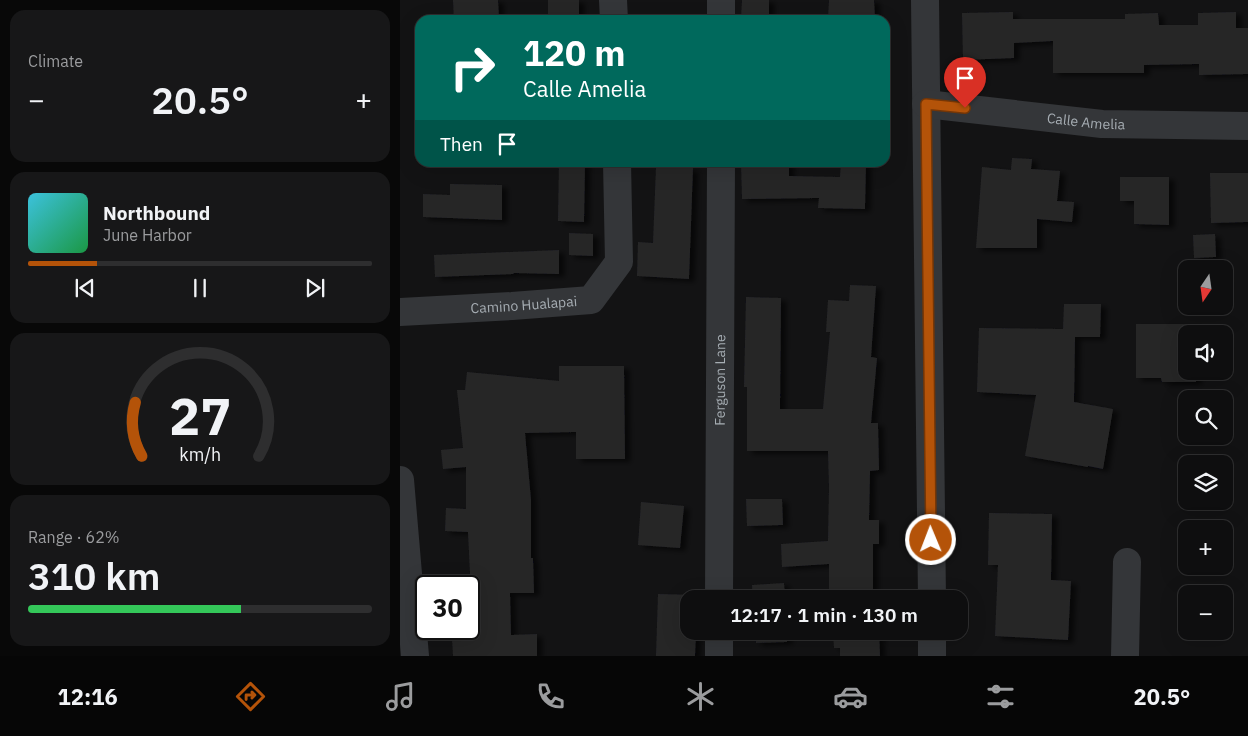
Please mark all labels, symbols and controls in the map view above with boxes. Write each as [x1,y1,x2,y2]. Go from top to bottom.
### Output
text: 120 m [523,30,626,76]
icon: right [440,35,505,100]
text: Climate [28,51,83,71]
pin [944,57,986,108]
icon: arrive [951,64,979,92]
text: Calle Amelia [523,74,646,103]
text: 20.5° [151,75,249,124]
text: − [28,81,45,118]
text: + [355,81,372,118]
street label: Calle Amelia [1046,109,1126,133]
icon: arrive [493,130,521,158]
text: Then [440,132,483,156]
text: Northbound [103,201,210,225]
text: June Harbor [103,225,192,245]
north arrow [1178,260,1232,315]
map controls [1178,260,1233,640]
icon: previous [71,274,99,302]
icon: pause [186,274,214,302]
icon: next [301,274,329,302]
street label: Camino Hualapai [470,292,578,317]
button: sound [1178,325,1233,380]
street label: Ferguson Lane [711,334,729,426]
text: 27 [169,382,231,449]
button: search [1178,390,1233,445]
text: km/h [179,443,221,466]
button: layers [1178,455,1233,510]
position arrow [904,513,956,565]
button: + [1178,520,1233,575]
text: Range · 62% [28,527,120,547]
text: 310 km [28,551,160,600]
speed limit sign: 30 [415,575,480,640]
button: − [1178,585,1233,640]
text: 12:17 · 1 min · 130 m [730,603,918,627]
icon: directions [233,679,268,714]
icon: music [383,679,418,714]
icon: phone [533,679,568,714]
icon: climate [683,679,718,714]
icon: car [833,679,868,714]
icon: filters [983,679,1018,714]
text: 12:16 [58,682,118,711]
text: 20.5° [1134,682,1190,711]

